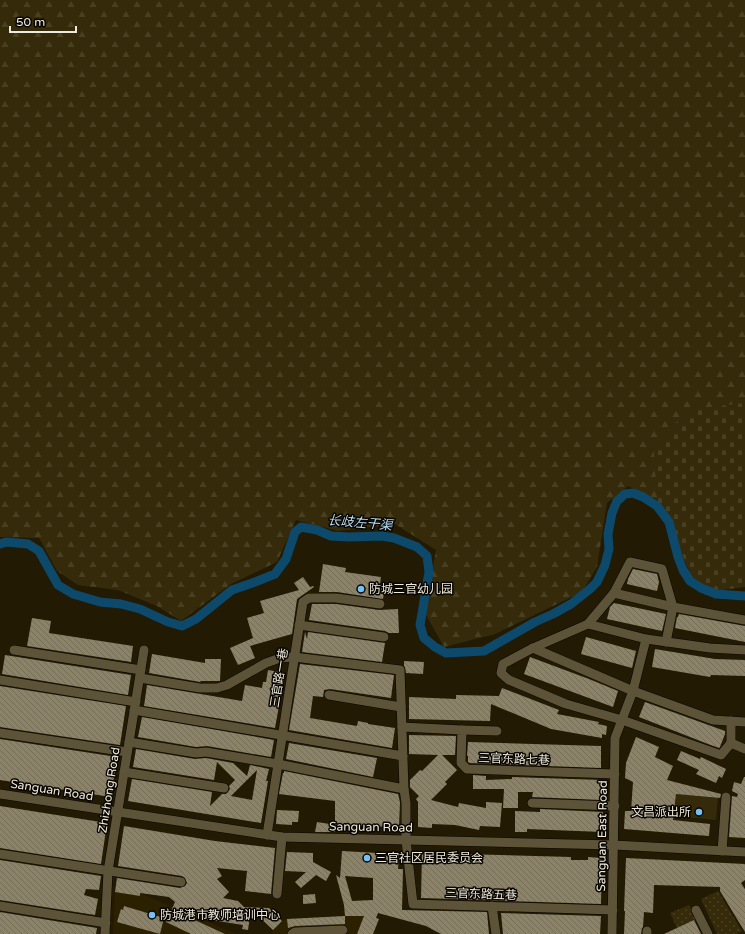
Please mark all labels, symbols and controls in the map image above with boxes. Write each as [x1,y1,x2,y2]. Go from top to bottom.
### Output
scale bar [10,8,76,34]
text: 50 m [16,15,45,29]
water label: 长歧左干渠 [327,512,395,534]
place label: 防城三官幼儿园 [369,582,453,596]
marker: 防城三官幼儿园 [356,584,366,594]
street label: 三官路一巷 [267,647,291,709]
street label: Zhizhong Road [95,746,123,834]
street label: 三官东路七巷 [478,751,550,767]
street label: Sanguan Road [10,777,94,803]
street label: Sanguan East Road [594,780,610,892]
place label: 文昌派出所 [631,805,691,819]
marker: 文昌派出所 [694,807,704,817]
street label: Sanguan Road [329,819,413,835]
place label: 三官社区居民委员会 [375,851,483,865]
marker: 三官社区居民委员会 [362,853,372,863]
street label: 三官东路五巷 [445,886,517,902]
place label: 防城港市教师培训中心 [160,908,280,922]
marker: 防城港市教师培训中心 [147,910,157,920]

